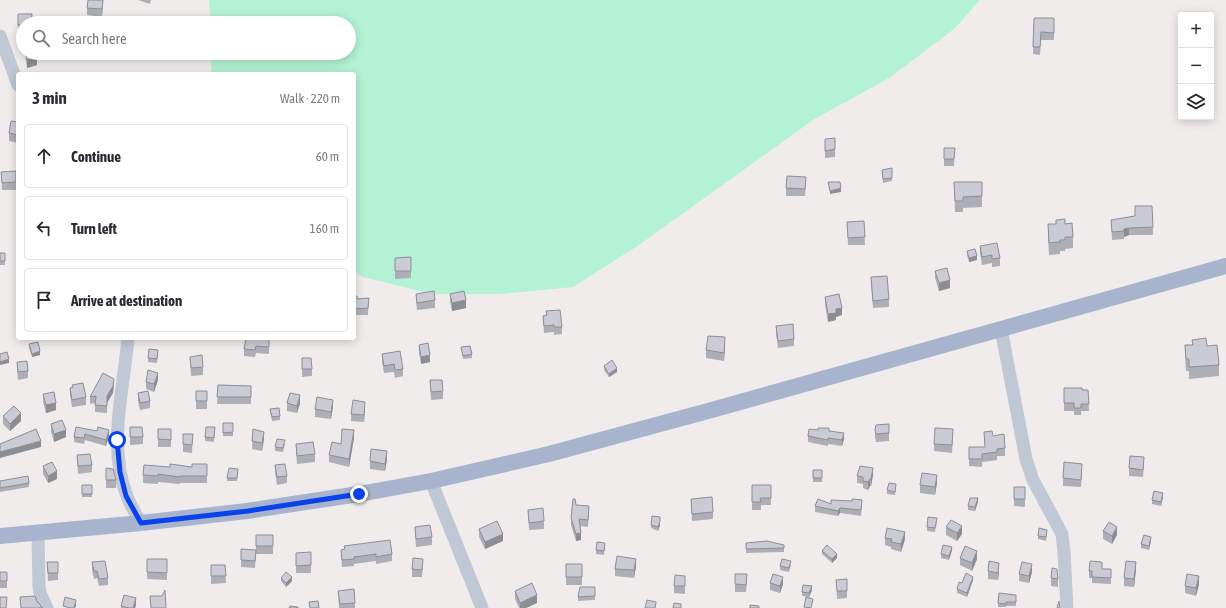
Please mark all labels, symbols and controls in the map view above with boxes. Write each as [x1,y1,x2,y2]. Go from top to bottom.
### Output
map controls [1178,12,1214,120]
button: + [1178,12,1214,48]
search box [16,16,356,60]
icon: search [30,27,52,49]
text: Search here [62,30,127,47]
button: − [1178,48,1214,84]
button: layers [1178,84,1214,120]
text: 3 min [32,88,67,108]
text: Walk · 220 m [280,91,340,106]
icon: ahead [33,145,55,167]
text: Continue [71,148,121,165]
text: 60 m [316,149,339,164]
icon: left [33,217,55,239]
text: Turn left [71,220,117,237]
text: 160 m [310,221,339,236]
icon: arrive [33,289,55,311]
text: Arrive at destination [71,292,182,309]
route start [108,431,126,449]
route end [350,485,368,503]

